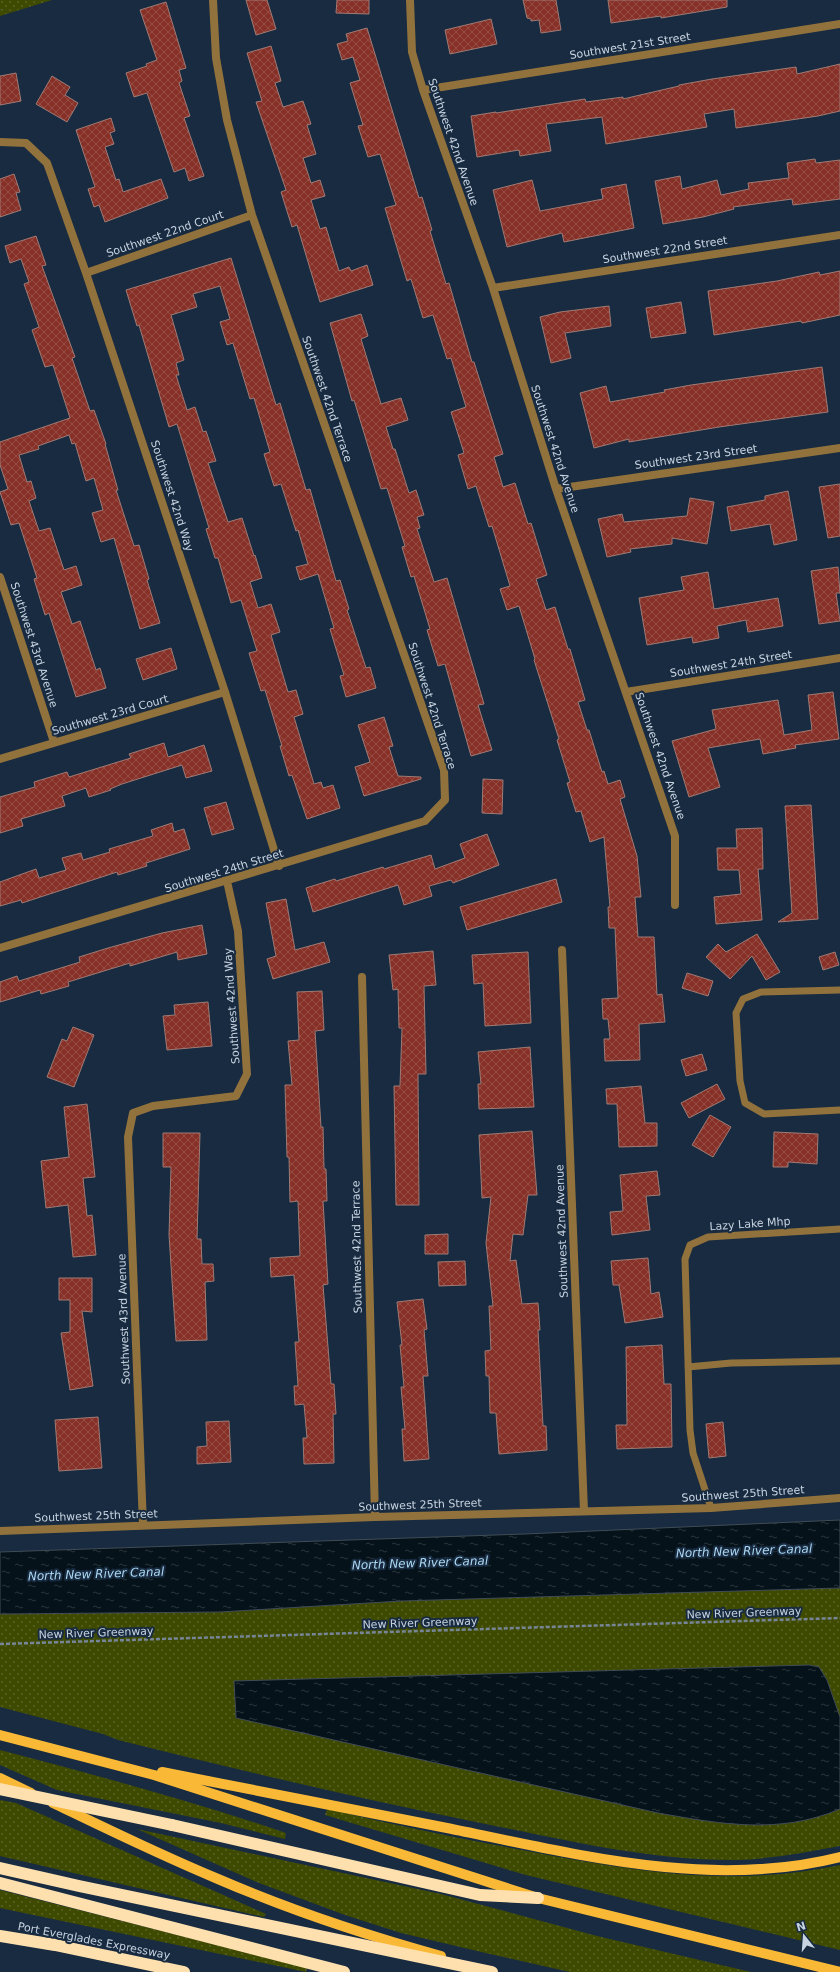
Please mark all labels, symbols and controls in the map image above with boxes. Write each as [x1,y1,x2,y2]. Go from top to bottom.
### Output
street label: Southwest 21st Street [569,30,692,62]
street label: Southwest 42nd Avenue [425,77,481,207]
street label: Southwest 22nd Court [105,208,226,260]
street label: Southwest 22nd Street [602,234,729,266]
street label: Southwest 42nd Terrace [299,334,355,464]
street label: Southwest 42nd Avenue [528,383,582,515]
street label: Southwest 42nd Way [148,439,196,554]
street label: Southwest 23rd Street [634,442,759,472]
street label: Southwest 43rd Avenue [8,581,60,709]
street label: Southwest 42nd Terrace [405,641,459,771]
street label: Southwest 24th Street [669,648,794,680]
street label: Southwest 42nd Avenue [632,691,688,821]
street label: Southwest 23rd Court [50,692,170,738]
street label: Southwest 24th Street [163,847,286,895]
street label: Southwest 42nd Way [221,947,243,1064]
street label: Southwest 42nd Avenue [553,1164,571,1298]
street label: Southwest 42nd Terrace [349,1180,365,1313]
street label: Lazy Lake Mhp [709,1215,791,1233]
street label: Southwest 43rd Avenue [115,1253,133,1385]
street label: Southwest 25th Street [681,1483,806,1505]
street label: Southwest 25th Street [358,1496,483,1514]
street label: Southwest 25th Street [34,1507,159,1525]
water label: North New River Canal [676,1542,813,1560]
water label: North New River Canal [352,1554,489,1572]
water label: North New River Canal [28,1565,165,1583]
street label: New River Greenway [686,1604,802,1622]
street label: New River Greenway [362,1614,478,1632]
street label: New River Greenway [38,1624,154,1642]
north arrow [784,1916,824,1956]
text: N [795,1919,808,1934]
street label: Port Everglades Expressway [17,1920,172,1962]

